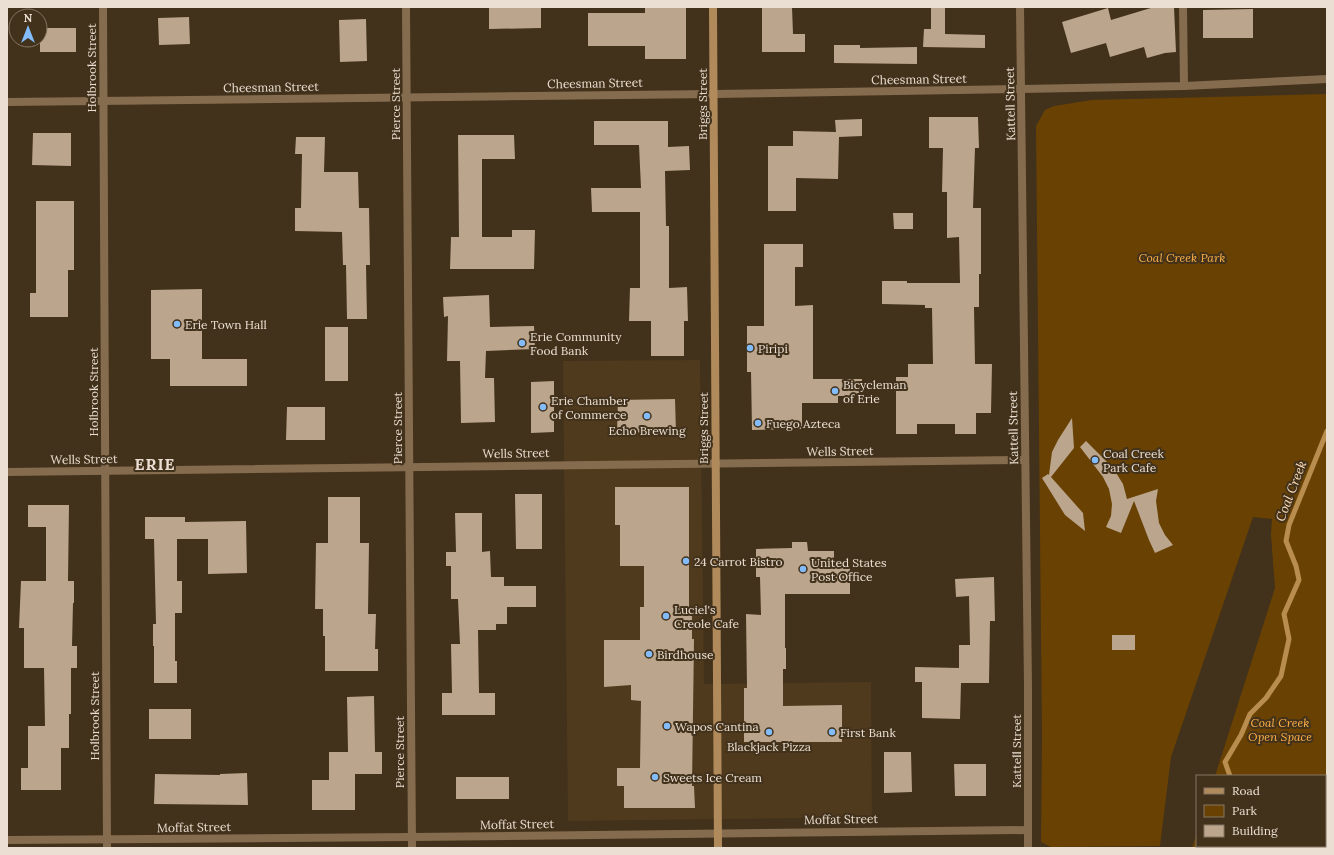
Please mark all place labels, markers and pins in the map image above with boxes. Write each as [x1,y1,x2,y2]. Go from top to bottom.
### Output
place label: Erie Town Hall [185,317,267,332]
marker: Erie Town Hall [172,319,182,329]
place label: Erie Community Food Bank [530,329,622,358]
marker: Erie Community Food Bank [517,338,527,348]
place label: Piripi [758,341,788,356]
marker: Piripi [745,343,755,353]
place label: Bicycleman of Erie [843,377,907,406]
marker: Bicycleman of Erie [830,386,840,396]
place label: Erie Chamber of Commerce [551,393,629,422]
marker: Erie Chamber of Commerce [538,402,548,412]
marker: Echo Brewing [642,411,652,421]
place label: Fuego Azteca [766,416,841,431]
marker: Fuego Azteca [753,418,763,428]
place label: Echo Brewing [608,423,686,438]
place label: Coal Creek Park Cafe [1103,446,1164,475]
marker: Coal Creek Park Cafe [1090,455,1100,465]
place label: 24 Carrot Bistro [694,554,783,569]
place label: United States Post Office [811,555,887,584]
marker: 24 Carrot Bistro [681,556,691,566]
marker: United States Post Office [798,564,808,574]
place label: Luciel's Creole Cafe [674,602,739,631]
marker: Luciel's Creole Cafe [661,611,671,621]
place label: Birdhouse [657,647,714,662]
marker: Birdhouse [644,649,654,659]
place label: Wapos Cantina [675,719,759,734]
marker: Wapos Cantina [662,721,672,731]
place label: First Bank [840,725,896,740]
marker: Blackjack Pizza [764,727,774,737]
marker: First Bank [827,727,837,737]
place label: Blackjack Pizza [727,739,811,754]
place label: Sweets Ice Cream [663,770,762,785]
marker: Sweets Ice Cream [650,772,660,782]

